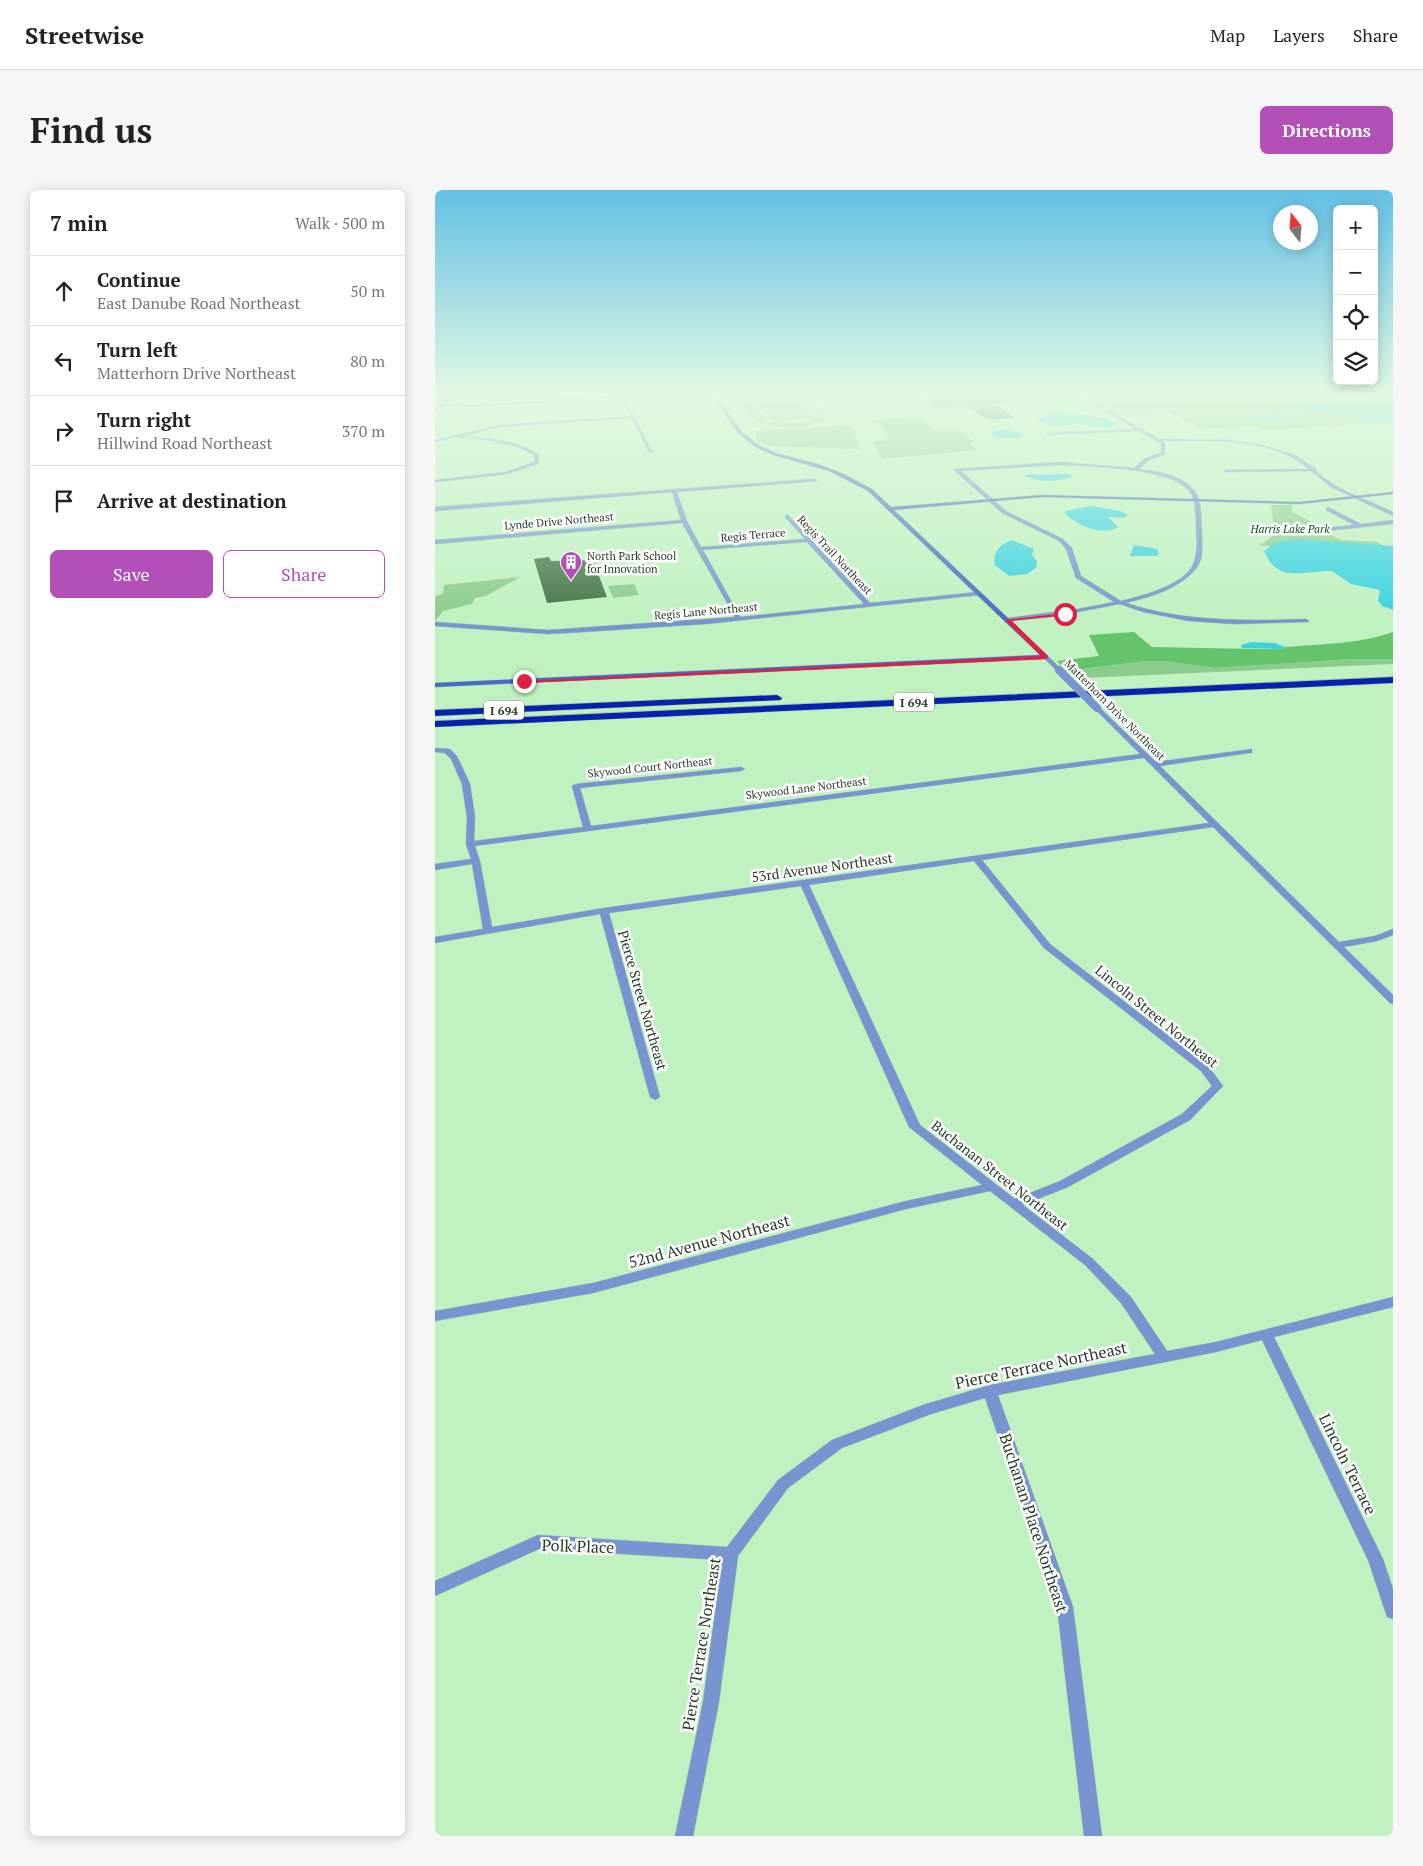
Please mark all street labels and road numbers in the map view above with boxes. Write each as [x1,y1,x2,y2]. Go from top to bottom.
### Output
street label: Lynde Drive Northeast [504,509,614,533]
street label: Regis Trail Northeast [795,512,875,598]
street label: Regis Terrace [720,525,786,545]
street label: Regis Lane Northeast [654,599,758,623]
street label: Matterhorn Drive Northeast [1062,657,1168,763]
road number: I 694 [894,692,934,712]
road number: I 694 [484,700,524,720]
street label: Skywood Court Northeast [587,753,713,781]
street label: Skywood Lane Northeast [745,774,867,802]
street label: 53rd Avenue Northeast [750,848,895,886]
street label: Pierce Street Northeast [614,928,672,1073]
street label: Lincoln Street Northeast [1092,960,1223,1072]
street label: Buchanan Street Northeast [928,1116,1073,1235]
street label: 52nd Avenue Northeast [626,1209,792,1273]
street label: Pierce Terrace Northeast [953,1336,1129,1394]
street label: Lincoln Terrace [1314,1410,1382,1518]
street label: Buchanan Place Northeast [995,1430,1073,1616]
street label: Polk Place [541,1534,615,1558]
street label: Pierce Terrace Northeast [676,1556,726,1732]

